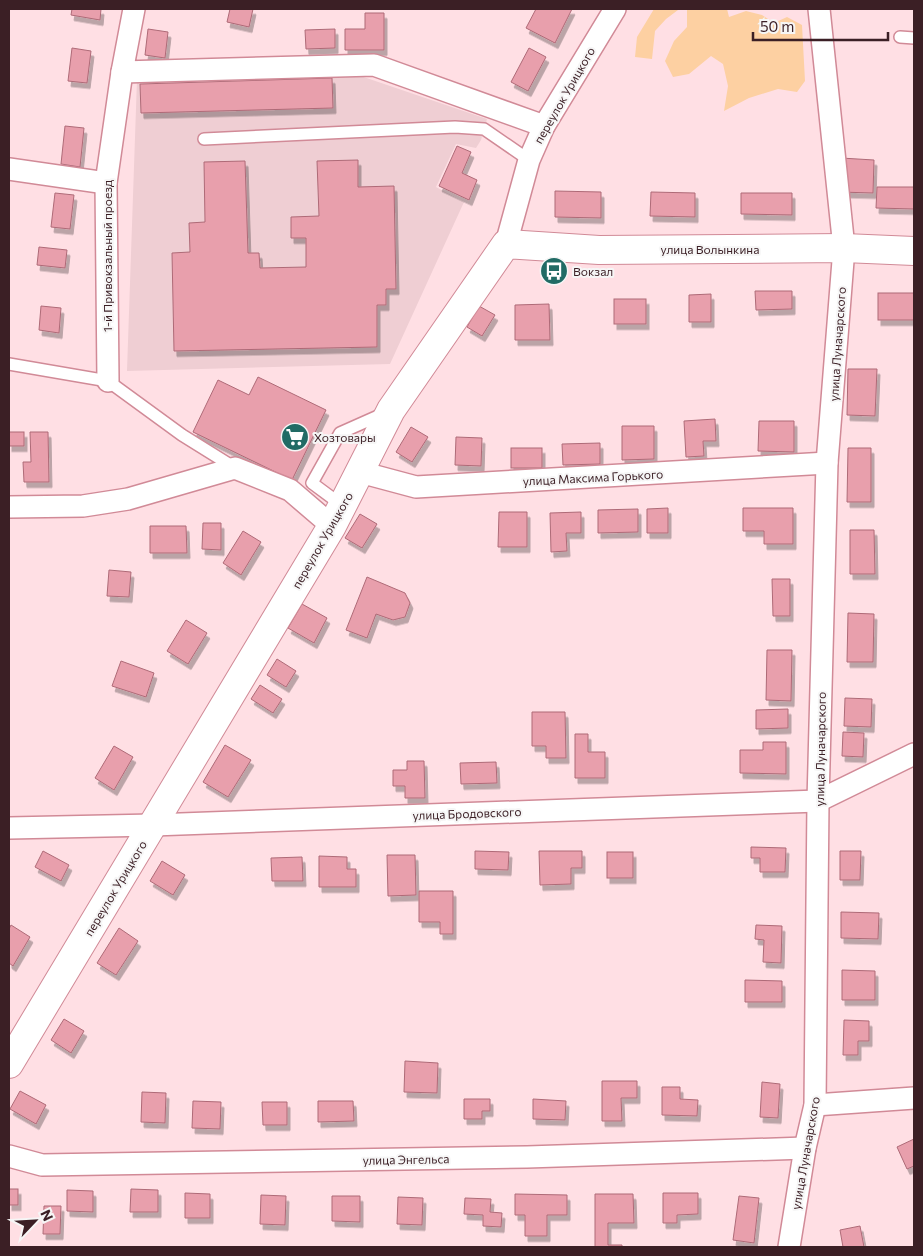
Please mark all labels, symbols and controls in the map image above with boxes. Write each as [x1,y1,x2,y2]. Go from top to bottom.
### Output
scale bar [753,10,888,42]
text: 50 m [760,17,794,35]
street label: переулок Урицкого [531,44,597,146]
street label: 1-й Привокзальный проезд [100,180,114,332]
street label: улица Волынкина [661,242,759,256]
bus stop icon: Вокзал [539,256,569,286]
place label: Вокзал [573,264,613,278]
street label: улица Луначарского [826,286,848,402]
supermarket icon: Хозтовары [280,422,310,452]
place label: Хозтовары [314,430,376,444]
street label: улица Максима Горького [522,466,664,488]
street label: переулок Урицкого [289,489,355,591]
street label: улица Луначарского [812,692,828,806]
street label: улица Бродовского [412,804,522,822]
street label: переулок Урицкого [81,838,149,938]
street label: улица Луначарского [788,1095,822,1211]
street label: улица Энгельса [362,1151,450,1167]
north arrow [10,1196,60,1246]
text: N [37,1207,57,1224]

